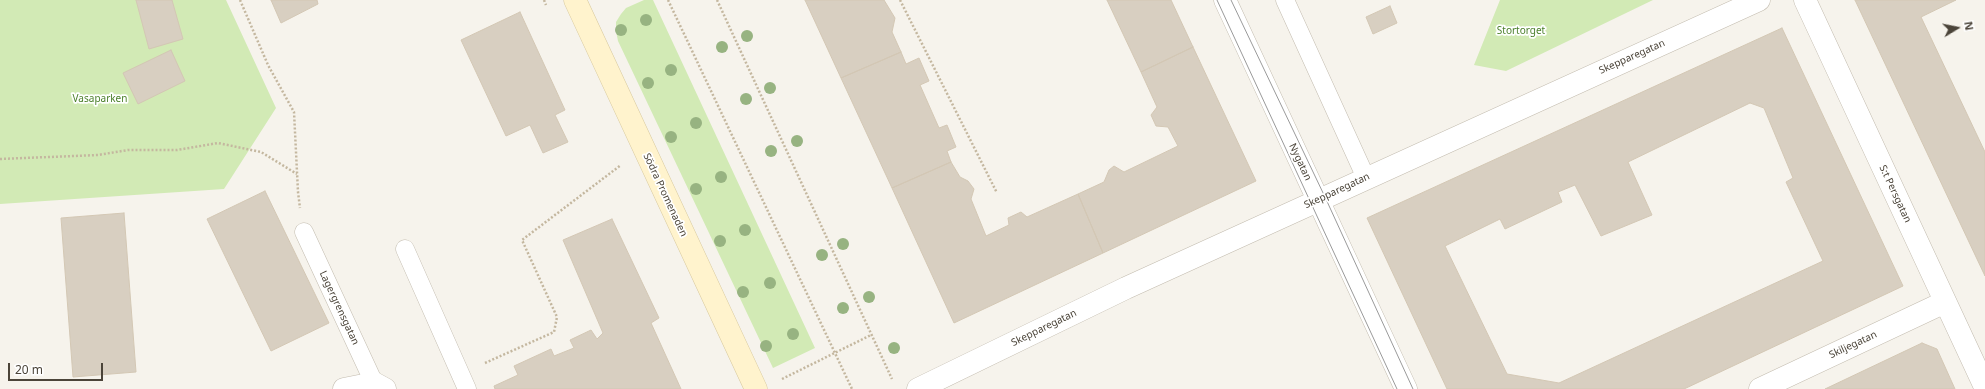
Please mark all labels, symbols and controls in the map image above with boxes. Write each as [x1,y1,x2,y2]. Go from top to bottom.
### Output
north arrow [1937,8,1977,48]
text: N [1961,20,1977,32]
park label: Stortorget [1497,25,1545,37]
street label: Skepparegatan [1597,37,1667,77]
park label: Vasaparken [73,93,127,105]
street label: Nygatan [1286,141,1314,183]
street label: Södra Promenaden [640,151,690,239]
street label: S:t Persgatan [1876,163,1914,225]
street label: Skepparegatan [1302,171,1372,211]
street label: Lagergrensgatan [317,269,361,347]
street label: Skepparegatan [1009,307,1079,349]
street label: Skiljegatan [1827,329,1879,361]
scale bar [10,355,105,381]
text: 20 m [15,361,43,378]

